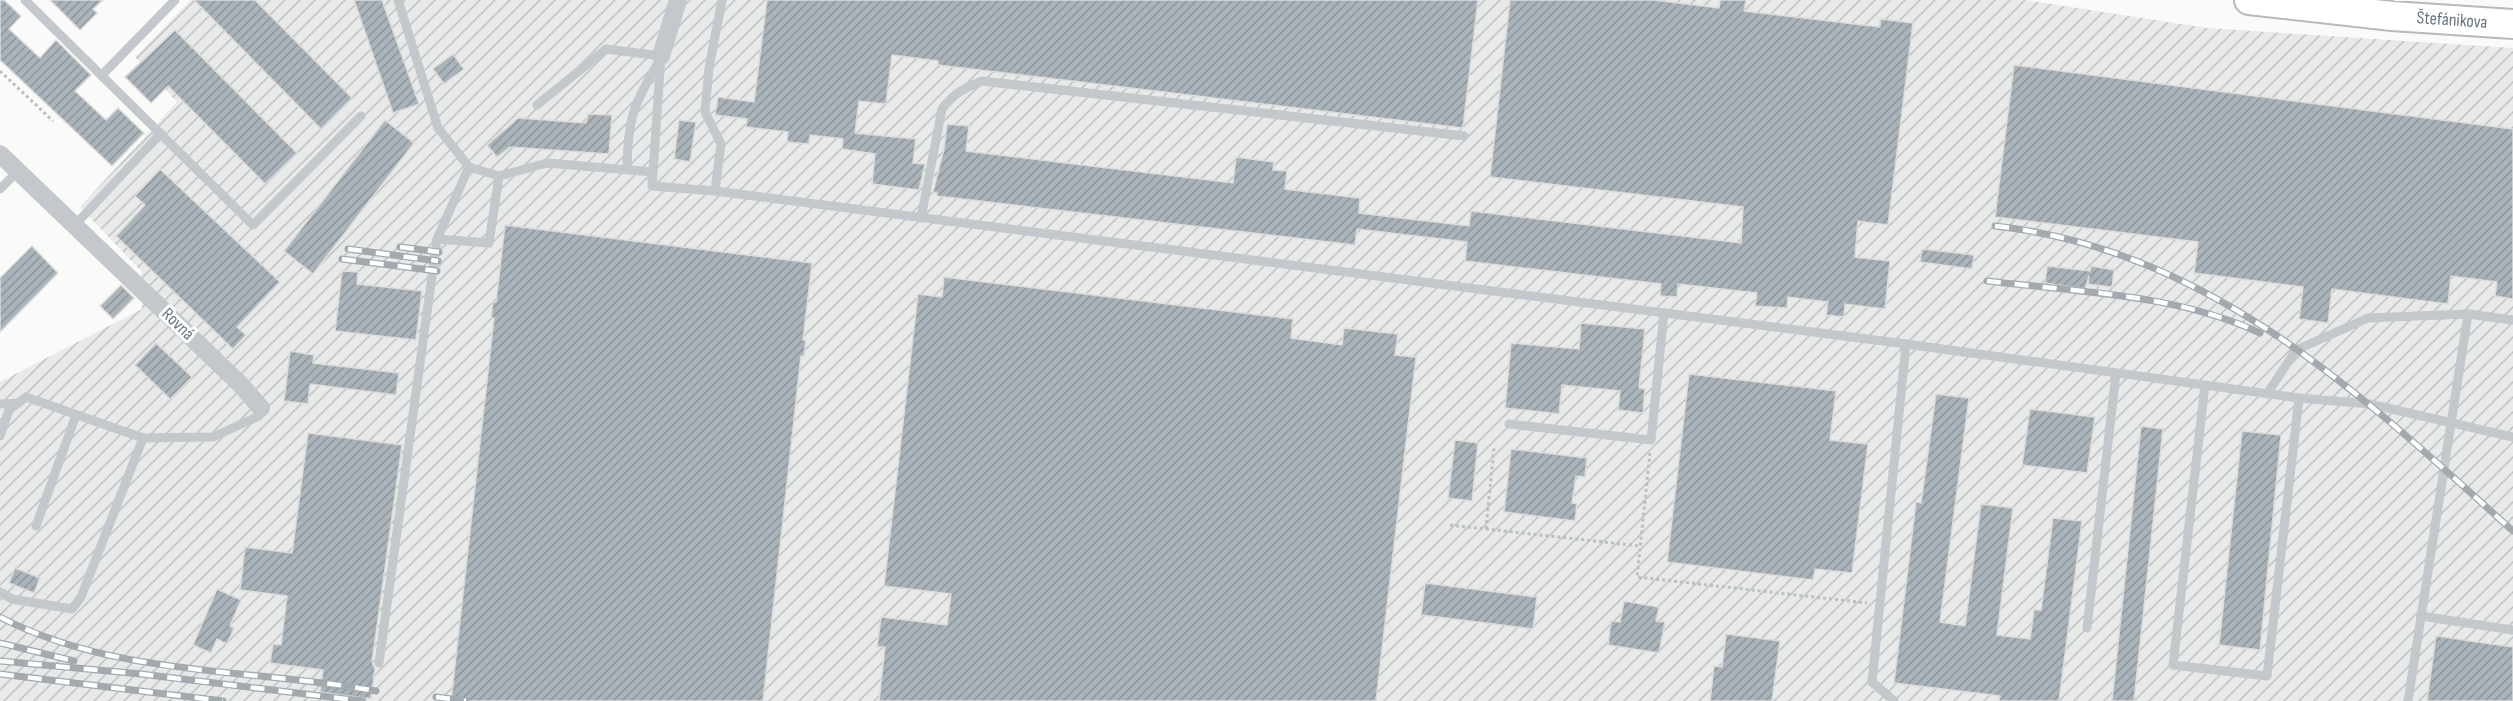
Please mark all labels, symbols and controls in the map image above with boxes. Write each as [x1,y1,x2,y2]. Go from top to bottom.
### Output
street label: Štefánikova [2416,7,2488,33]
street label: Rovná [157,304,199,344]

